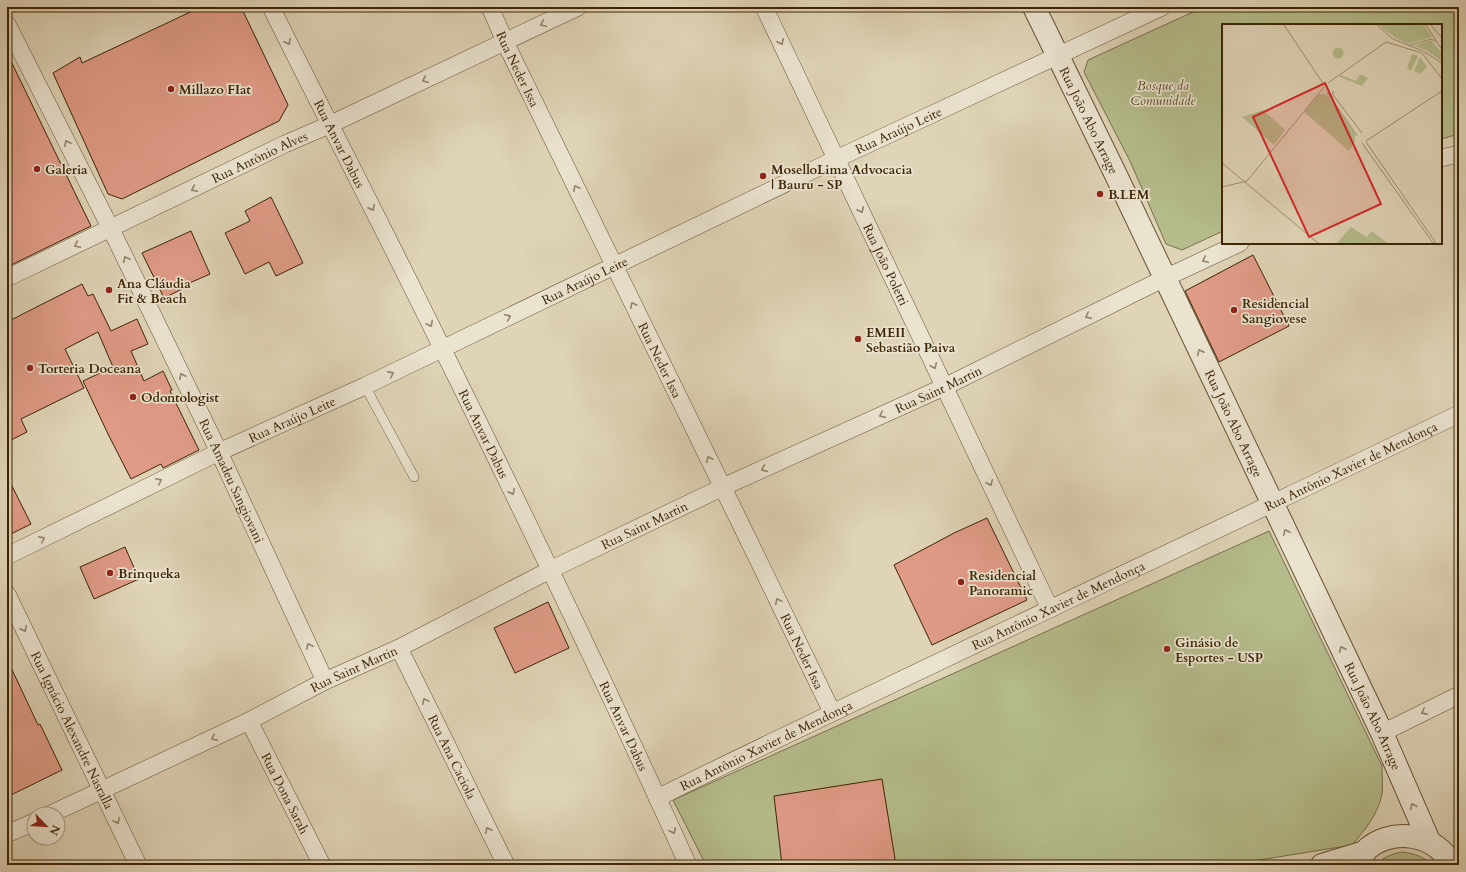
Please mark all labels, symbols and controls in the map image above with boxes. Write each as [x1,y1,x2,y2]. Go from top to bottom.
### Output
one-way arrow [539,19,547,27]
inset map [1222,24,1442,244]
street label: Rua Neder Issa [491,29,543,110]
one-way arrow [284,38,291,45]
one-way arrow [776,38,784,46]
street label: Rua João Abo Arrage [1055,64,1122,177]
one-way arrow [422,75,429,83]
park label: Bosque da Comunidade [1131,77,1196,110]
place label: Millazo FIat [179,81,251,99]
marker: Millazo FIat [166,84,176,94]
street label: Rua Anvar Dabus [309,97,369,191]
street label: Rua Araújo Leite [853,103,945,159]
street label: Rua Antônio Alves [209,127,310,188]
one-way arrow [64,139,72,147]
place label: Galeria [45,161,88,179]
place label: MoselloLima Advocacia | Bauru - SP [771,161,913,194]
marker: Galeria [32,164,42,174]
marker: MoselloLima Advocacia | Bauru - SP [758,171,768,181]
one-way arrow [190,184,198,192]
one-way arrow [573,185,581,193]
place label: B.LEM [1108,186,1150,204]
marker: B.LEM [1095,189,1105,199]
one-way arrow [367,204,375,212]
one-way arrow [856,206,864,214]
street label: Rua João Poletti [858,221,913,309]
one-way arrow [73,240,81,248]
street label: Rua Araújo Leite [539,253,631,310]
one-way arrow [1201,255,1209,263]
one-way arrow [123,256,131,263]
place label: Ana Cláudia Fit & Beach [117,275,191,308]
marker: Ana Cláudia Fit & Beach [104,285,114,295]
place label: Residencial Sangiovese [1242,295,1309,328]
one-way arrow [630,302,638,309]
marker: Residencial Sangiovese [1229,305,1239,315]
one-way arrow [1084,311,1092,319]
one-way arrow [504,314,512,322]
one-way arrow [426,320,433,328]
street label: Rua Neder Issa [633,320,686,402]
place label: EMEII Sebastião Paiva [866,324,956,357]
marker: EMEII Sebastião Paiva [853,334,863,344]
one-way arrow [1197,348,1205,356]
place label: Torteria Doceana [38,360,142,378]
street label: Rua Saint Martin [892,361,986,418]
one-way arrow [929,361,937,369]
marker: Torteria Doceana [25,363,35,373]
street label: Rua João Abo Arrage [1200,367,1267,481]
one-way arrow [387,371,394,379]
one-way arrow [179,373,187,380]
street label: Rua Anvar Dabus [454,387,513,482]
place label: Odontologist [141,389,219,407]
marker: Odontologist [128,392,138,402]
street label: Rua Araújo Leite [246,392,339,448]
one-way arrow [879,410,886,418]
street label: Rua Amadeu Sangiovani [194,416,268,546]
street label: Rua Antônio Xavier de Mendonça [1262,418,1441,516]
one-way arrow [706,456,714,464]
one-way arrow [760,464,767,472]
one-way arrow [155,479,162,486]
one-way arrow [985,479,993,486]
one-way arrow [507,487,515,495]
street label: Rua Saint Martin [598,497,691,554]
one-way arrow [1283,529,1291,536]
one-way arrow [38,536,45,543]
street label: Rua Antônio Xavier de Mendonça [969,557,1148,655]
place label: Brinqueka [118,565,181,583]
place label: Residencial Panoramic [969,567,1036,600]
marker: Brinqueka [105,568,115,578]
marker: Residencial Panoramic [956,577,966,587]
one-way arrow [775,598,783,606]
street label: Rua Neder Issa [776,611,828,693]
one-way arrow [19,625,27,632]
place label: Ginásio de Esportes - USP [1175,634,1263,667]
one-way arrow [306,642,314,650]
street label: Rua Saint Martin [307,642,401,697]
marker: Ginásio de Esportes - USP [1162,644,1172,654]
one-way arrow [1339,646,1347,654]
street label: Rua Ignácio Alexandre Nasralla [26,649,118,812]
street label: Rua João Abo Arrage [1340,659,1405,773]
street label: Rua Anvar Dabus [595,679,652,774]
street label: Rua Antônio Xavier de Mendonça [677,696,856,795]
one-way arrow [422,698,430,705]
one-way arrow [1421,707,1428,715]
street label: Rua Ana Caciola [423,712,480,803]
one-way arrow [211,733,218,741]
street label: Rua Dona Sarah [257,750,313,837]
one-way arrow [1410,802,1418,809]
north arrow [26,806,66,846]
one-way arrow [113,817,120,825]
text: N [46,823,63,838]
one-way arrow [485,827,493,834]
one-way arrow [668,827,676,835]

